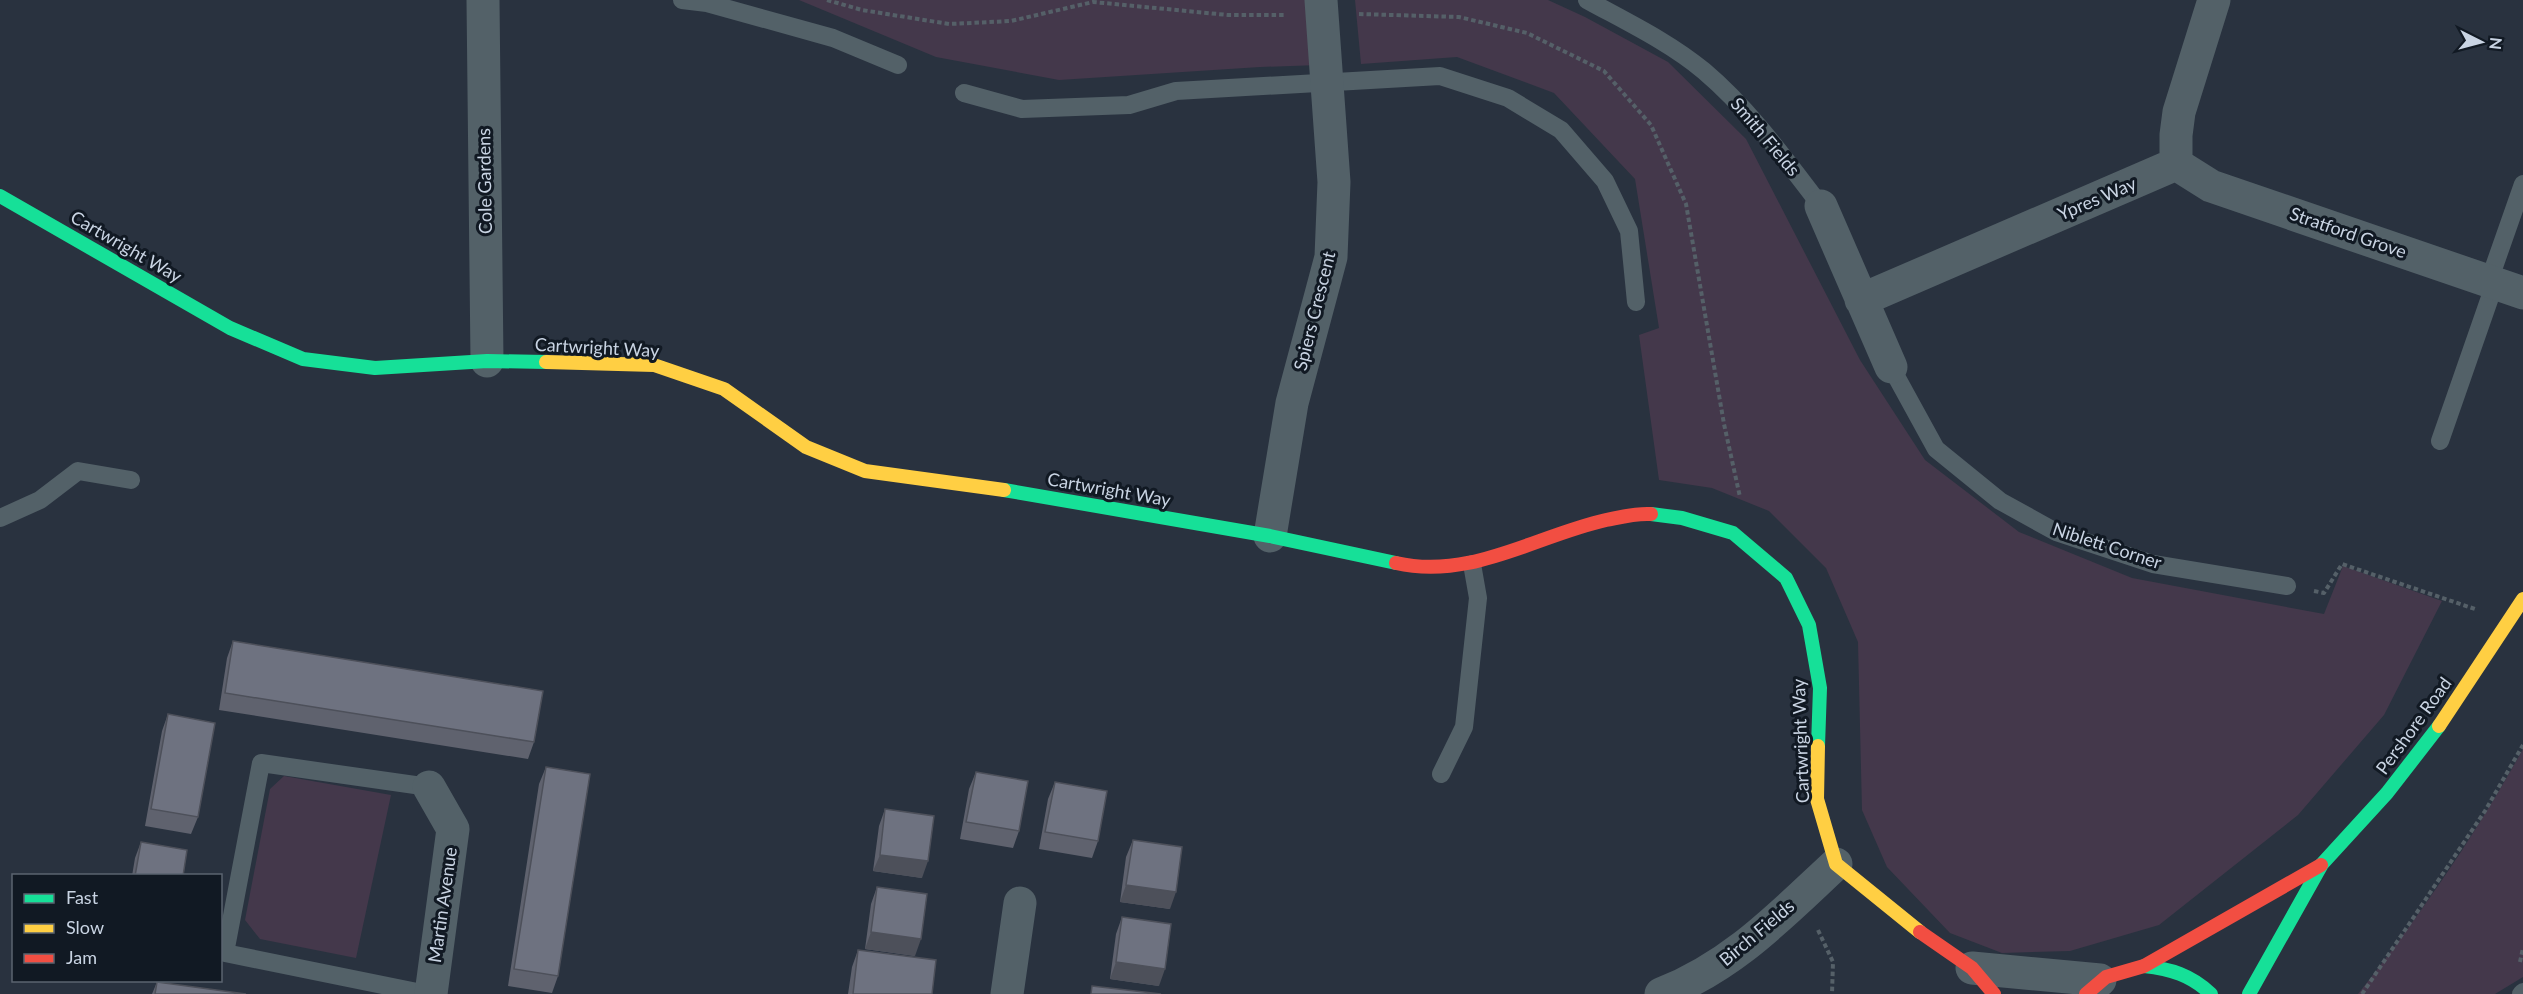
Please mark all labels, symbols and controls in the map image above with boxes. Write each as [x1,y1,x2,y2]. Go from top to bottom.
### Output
north arrow [2451,12,2511,72]
text: N [2486,36,2507,51]
street label: Smith Fields [1727,93,1805,180]
street label: Cole Gardens [472,128,496,234]
street label: Ypres Way [2054,171,2140,224]
street label: Stratford Grove [2287,202,2410,262]
street label: Cartwright Way [67,205,187,287]
street label: Spiers Crescent [1289,248,1340,373]
street label: Cartwright Way [534,333,661,361]
street label: Cartwright Way [1046,467,1173,511]
street label: Niblett Corner [2050,517,2165,573]
street label: Pershore Road [2371,673,2456,778]
street label: Cartwright Way [1787,678,1813,804]
street label: Martin Avenue [423,846,461,964]
legend [12,874,222,982]
text: Fast [66,886,99,908]
street label: Birch Fields [1714,894,1799,970]
text: Slow [66,916,104,938]
text: Jam [66,946,97,968]

